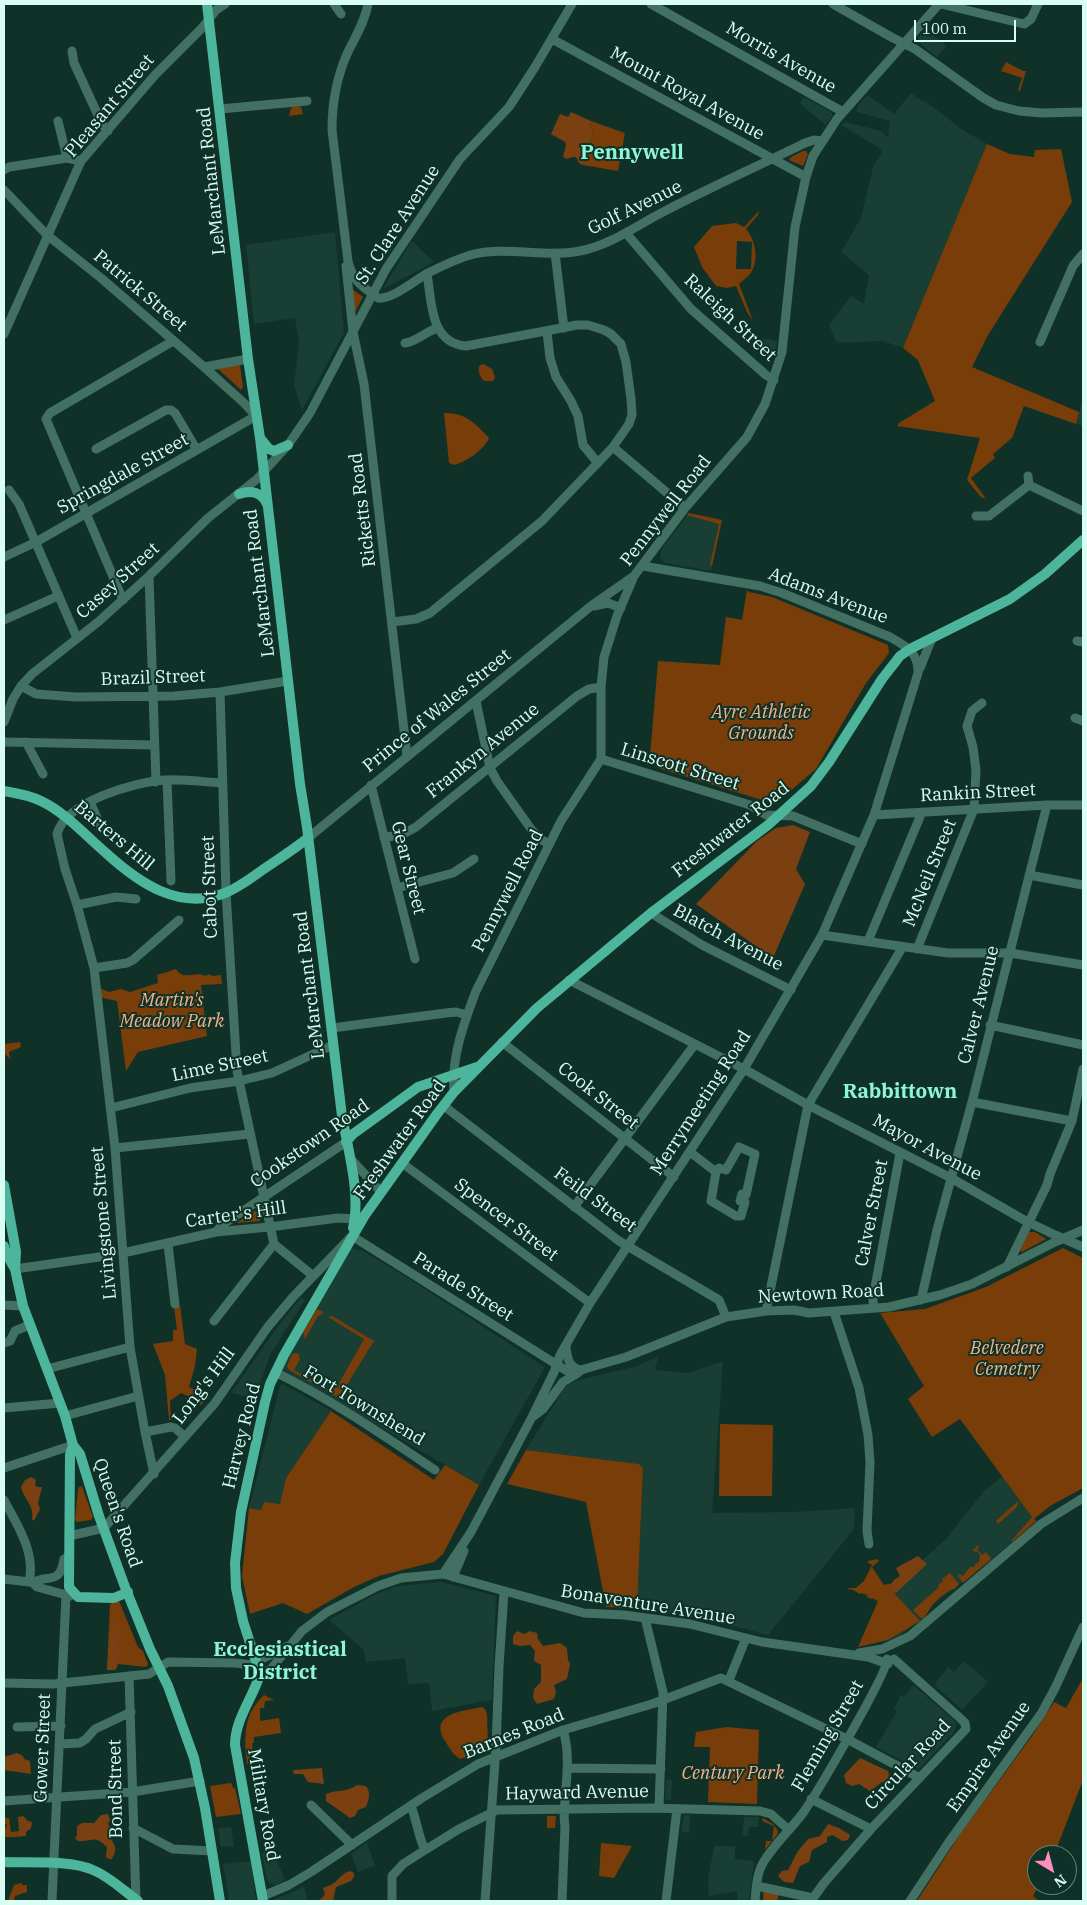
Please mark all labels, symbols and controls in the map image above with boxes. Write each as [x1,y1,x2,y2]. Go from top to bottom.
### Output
scale bar [917,10,1020,42]
street label: Morris Avenue [722,18,840,98]
text: 100 m [922,19,967,38]
street label: Mount Royal Avenue [606,43,768,145]
street label: Pleasant Street [61,50,159,162]
street label: LeMarchant Road [193,106,231,256]
district label: Pennywell [580,141,684,165]
street label: St. Clare Avenue [351,161,445,289]
street label: Golf Avenue [584,176,686,240]
street label: Patrick Street [89,246,191,336]
street label: Raleigh Street [679,270,781,366]
street label: Springdale Street [54,429,192,519]
street label: Ricketts Road [345,451,381,569]
street label: Pennywell Road [616,451,716,571]
street label: LeMarchant Road [240,508,280,658]
street label: Casey Street [72,538,164,624]
street label: Adams Avenue [765,563,891,629]
street label: Prince of Wales Street [359,645,515,777]
street label: Brazil Street [100,665,206,691]
street label: Frankyn Avenue [422,699,544,803]
park label: Ayre Athletic Grounds [711,702,811,744]
street label: Linscott Street [618,739,742,795]
street label: Freshwater Road [668,778,794,882]
street label: Rankin Street [920,779,1036,807]
street label: Barters Hill [70,796,158,876]
street label: McNeil Street [899,816,961,930]
street label: Gear Street [386,819,430,917]
street label: Pennywell Road [468,826,548,956]
street label: Cabot Street [197,835,223,939]
street label: Blatch Avenue [669,900,787,976]
street label: LeMarchant Road [290,910,330,1060]
street label: Calver Avenue [954,944,1004,1066]
park label: Martin's Meadow Park [120,990,224,1032]
street label: Merrymeeting Road [646,1027,756,1179]
street label: Lime Street [170,1045,270,1087]
street label: Cook Street [553,1058,643,1134]
street label: Freshwater Road [349,1076,451,1204]
district label: Rabbittown [843,1080,957,1104]
street label: Cookstown Road [246,1095,374,1193]
street label: Mayor Avenue [869,1110,985,1186]
street label: Livingstone Street [87,1145,121,1301]
street label: Calver Street [851,1158,893,1268]
street label: Feild Street [549,1163,641,1237]
street label: Spencer Street [450,1174,562,1266]
street label: Carter's Hill [184,1197,288,1233]
street label: Parade Street [409,1248,517,1326]
street label: Newtown Road [757,1280,885,1308]
park label: Belvedere Cemetry [970,1338,1044,1380]
street label: Long's Hill [168,1343,240,1429]
street label: Fort Townshend [299,1361,429,1451]
street label: Harvey Road [218,1381,266,1491]
street label: Queen's Road [88,1455,146,1571]
street label: Bonaventure Avenue [559,1581,737,1629]
district label: Ecclesiastical District [213,1638,347,1685]
street label: Fleming Street [787,1676,869,1796]
street label: Gower Street [30,1693,56,1803]
street label: Empire Avenue [943,1697,1035,1817]
street label: Barnes Road [460,1704,568,1764]
street label: Circular Road [861,1715,955,1815]
street label: Bond Street [104,1739,128,1839]
street label: Military Road [242,1747,284,1863]
park label: Century Park [682,1763,784,1785]
street label: Hayward Avenue [505,1781,649,1805]
north arrow [1027,1845,1077,1895]
text: N [1051,1871,1070,1892]

